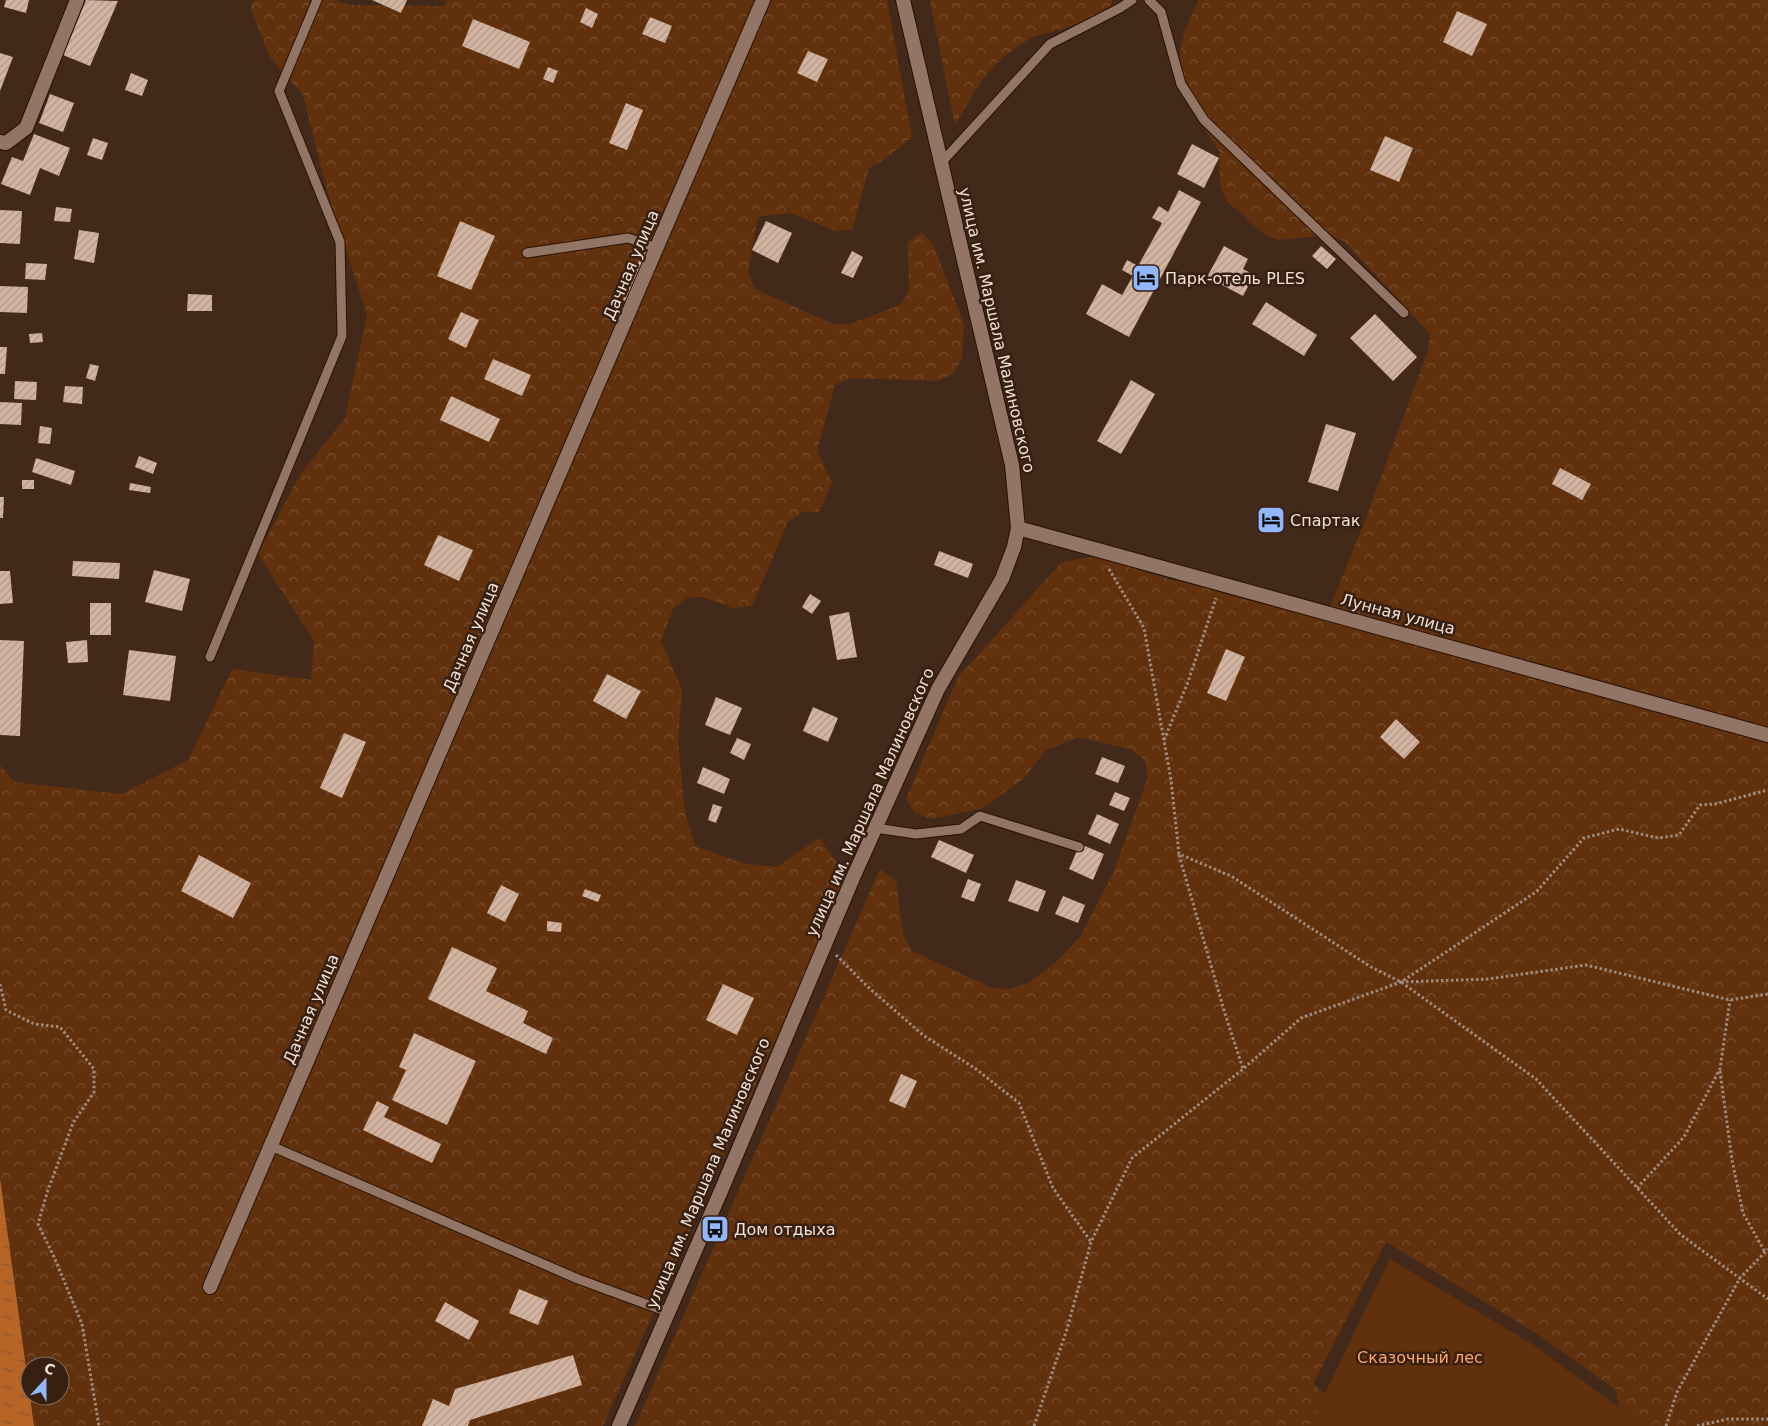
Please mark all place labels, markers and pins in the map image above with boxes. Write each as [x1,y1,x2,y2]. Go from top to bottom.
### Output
hotel icon: Парк-отель PLES [1131,263,1161,293]
place label: Парк-отель PLES [1165,269,1305,288]
hotel icon: Спартак [1256,505,1286,535]
place label: Спартак [1290,511,1361,530]
bus stop icon: Дом отдыха [700,1214,730,1244]
place label: Дом отдыха [734,1220,836,1239]

